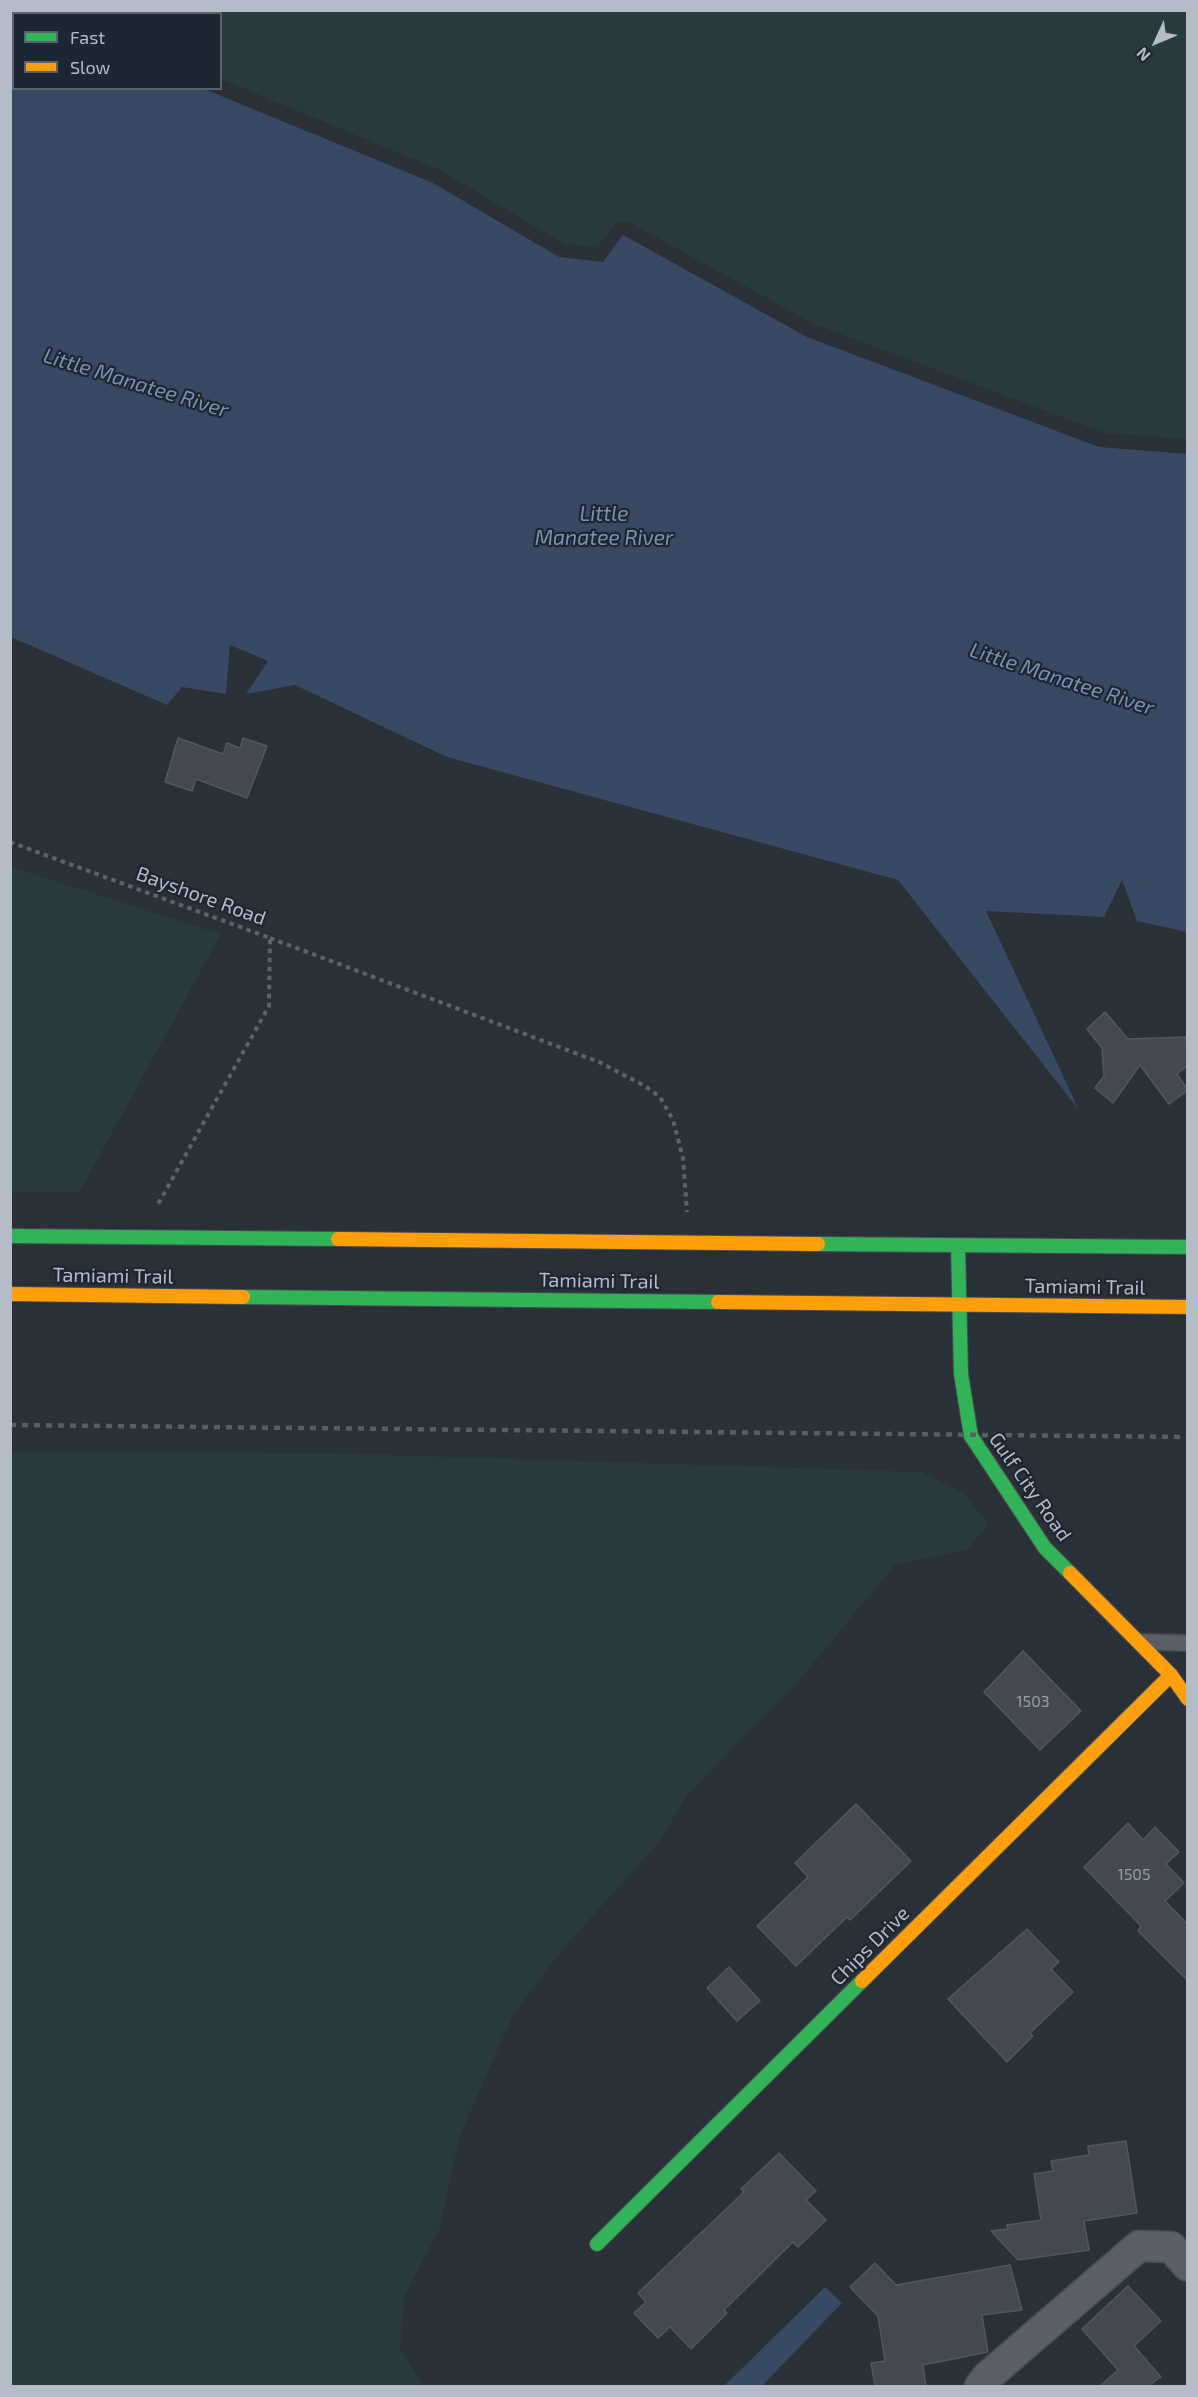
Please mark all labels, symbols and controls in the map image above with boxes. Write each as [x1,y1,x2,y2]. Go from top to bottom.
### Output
legend [12,12,222,90]
north arrow [1126,12,1186,72]
text: Fast [70,26,105,48]
text: N [1132,44,1154,66]
text: Slow [70,56,110,78]
water label: Little Manatee River [40,343,232,423]
water label: Little Manatee River [535,501,673,551]
water label: Little Manatee River [967,637,1157,721]
street label: Bayshore Road [133,861,269,931]
street label: Tamiami Trail [52,1263,174,1289]
street label: Tamiami Trail [538,1268,660,1294]
street label: Tamiami Trail [1024,1274,1146,1300]
street label: Gulf City Road [984,1428,1076,1546]
house number: 1503 [1016,1692,1050,1712]
house number: 1505 [1117,1865,1151,1885]
street label: Chips Drive [826,1902,914,1990]

